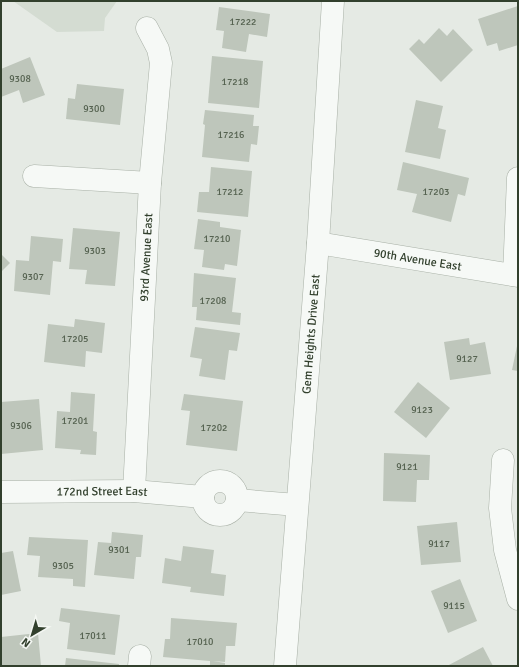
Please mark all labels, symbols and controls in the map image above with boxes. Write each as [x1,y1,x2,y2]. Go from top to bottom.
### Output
house number: 17222 [229,16,257,28]
house number: 9308 [9,73,31,85]
house number: 17218 [221,76,249,88]
house number: 9300 [83,103,105,115]
house number: 17216 [217,129,245,141]
house number: 17212 [216,186,244,198]
house number: 17203 [422,186,450,198]
street label: 93rd Avenue East [136,213,156,302]
house number: 17210 [203,233,231,245]
house number: 9303 [84,245,106,257]
street label: 90th Avenue East [373,245,463,274]
house number: 9307 [22,271,44,283]
street label: Gem Heights Drive East [299,274,323,394]
house number: 17208 [199,295,227,307]
house number: 17205 [61,333,89,345]
house number: 9127 [456,353,478,365]
house number: 9123 [411,404,433,416]
house number: 17201 [61,415,89,427]
house number: 9306 [10,420,32,432]
house number: 17202 [200,422,228,434]
house number: 9121 [396,461,418,473]
street label: 172nd Street East [56,483,148,500]
house number: 9117 [428,538,450,550]
house number: 9301 [108,544,130,556]
house number: 9305 [52,560,74,572]
house number: 9115 [443,600,465,612]
north arrow [12,615,52,655]
house number: 17011 [79,630,107,642]
text: N [19,635,33,650]
house number: 17010 [186,636,214,648]

